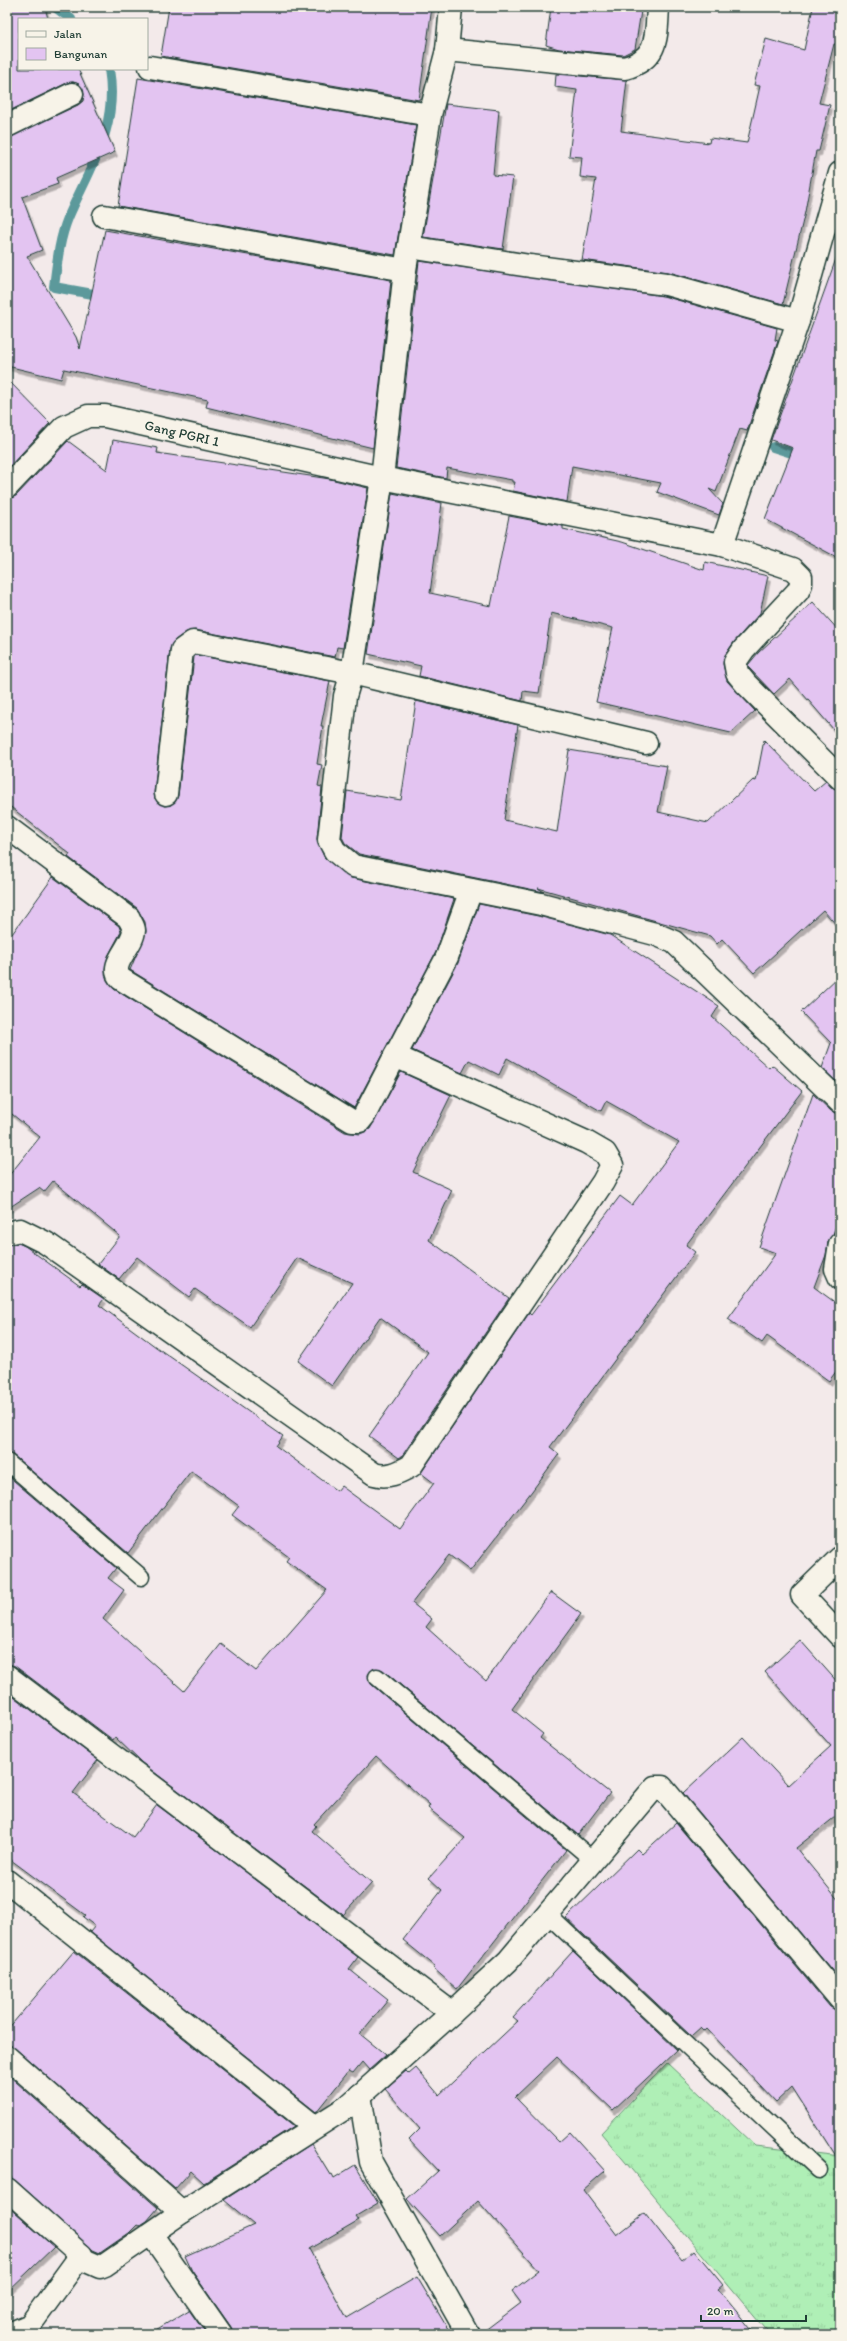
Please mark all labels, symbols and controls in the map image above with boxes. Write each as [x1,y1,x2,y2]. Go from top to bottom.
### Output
legend [18,18,148,70]
text: Jalan [54,27,82,41]
text: Bangunan [54,47,107,61]
street label: Gang PGRI 1 [143,417,221,450]
scale bar [701,2297,806,2323]
text: 20 m [707,2304,734,2318]

